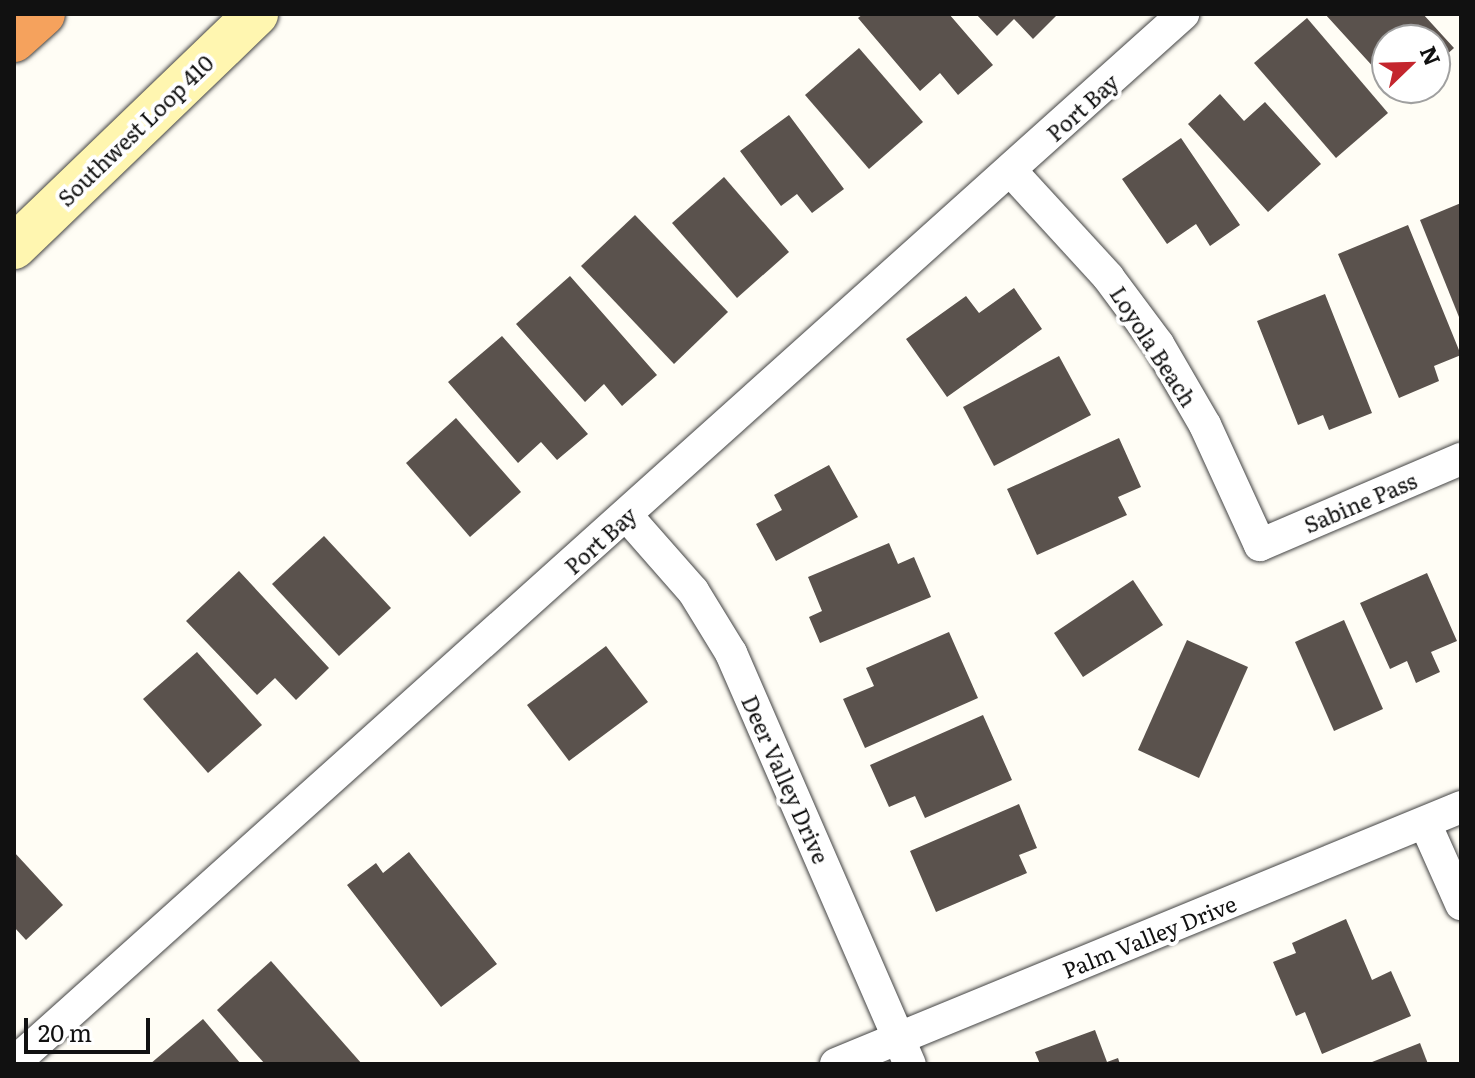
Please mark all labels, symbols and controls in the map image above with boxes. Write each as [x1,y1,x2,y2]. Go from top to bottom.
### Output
north arrow [1371,24,1451,104]
text: N [1413,40,1451,70]
street label: Southwest Loop 410 [52,49,218,211]
street label: Port Bay [1041,68,1123,146]
street label: Loyola Beach [1105,281,1203,411]
street label: Sabine Pass [1300,466,1420,538]
street label: Port Bay [559,501,641,579]
street label: Deer Valley Drive [737,691,835,867]
street label: Palm Valley Drive [1058,889,1240,983]
scale bar [28,1002,154,1052]
text: 20 m [38,1014,92,1049]

